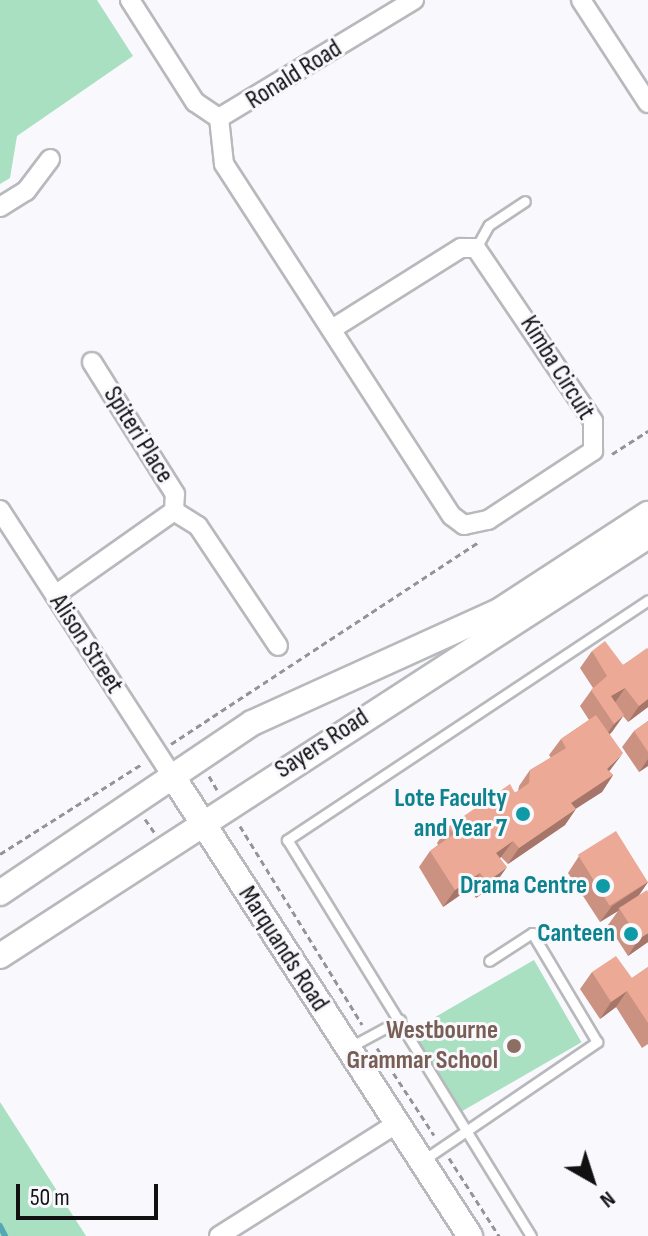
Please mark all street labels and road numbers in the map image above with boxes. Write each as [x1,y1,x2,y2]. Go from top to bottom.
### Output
street label: Ronald Road [240,33,348,117]
street label: Kimba Circuit [513,310,601,426]
street label: Spiteri Place [96,381,180,489]
street label: Alison Street [42,589,130,699]
street label: Sayers Road [269,702,375,786]
street label: Marquands Road [231,881,335,1017]

